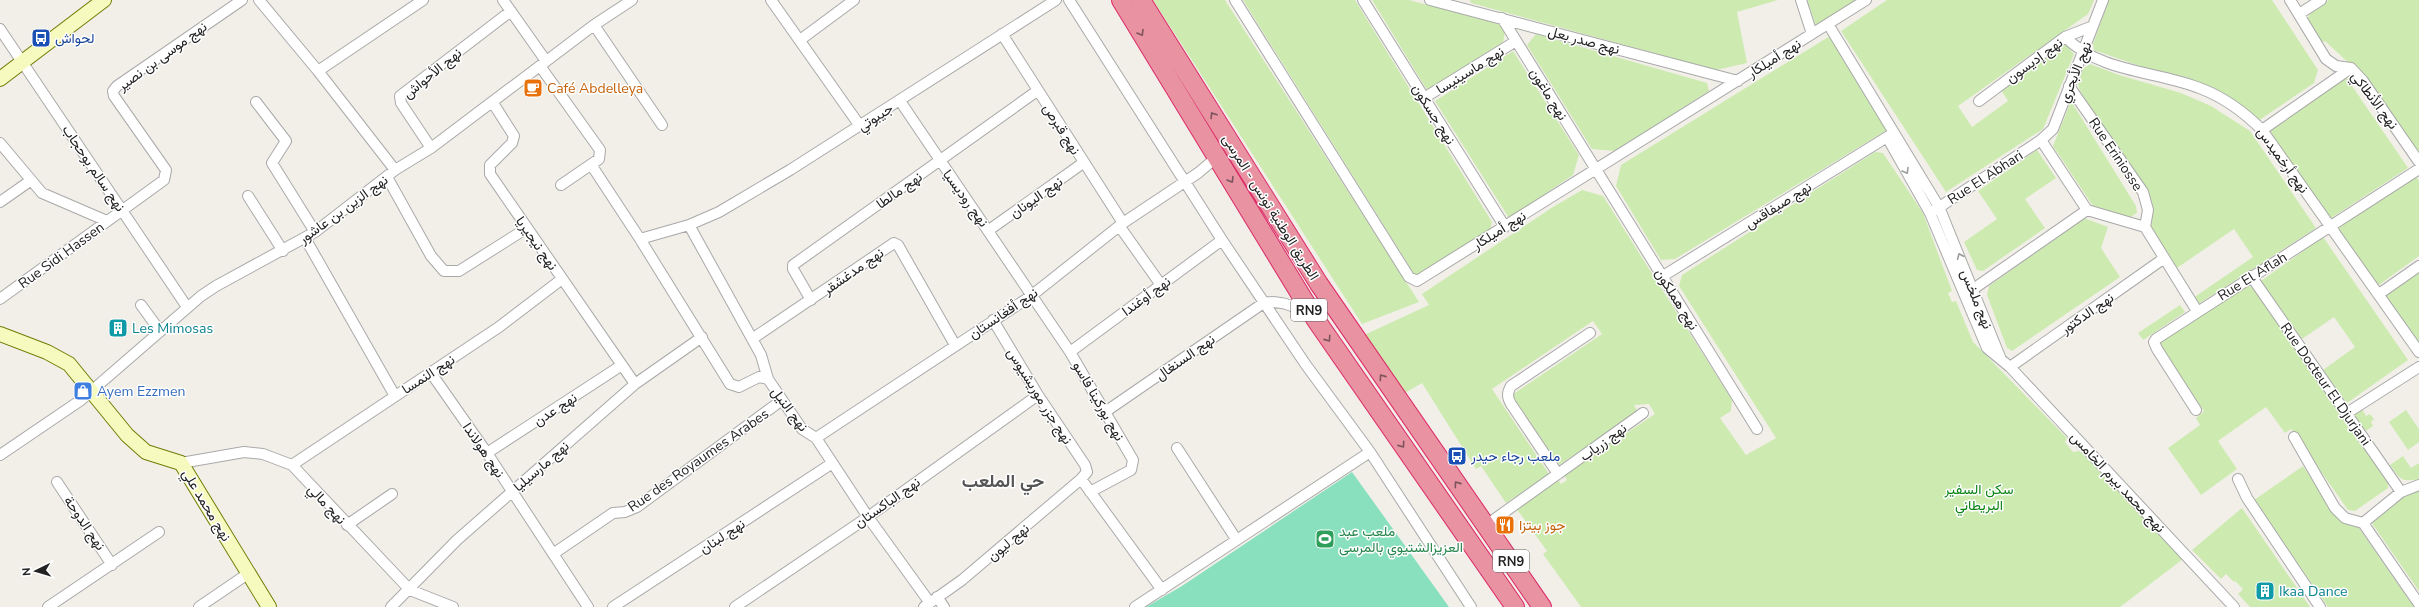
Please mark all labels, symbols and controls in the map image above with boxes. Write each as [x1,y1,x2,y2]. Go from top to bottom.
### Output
street label: نهج موسى بن نصير [113,17,212,97]
street label: نهج صدر بعل [1546,22,1622,60]
bus stop icon: لحواش [30,27,52,49]
place label: لحواش [55,29,95,48]
one-way arrow [1137,29,1144,36]
street label: نهج إديسون [2002,33,2067,88]
street label: نهج أميلكار [1743,34,1805,84]
street label: نهج الأبحري [2055,39,2098,106]
street label: نهج ماسينيسا [1433,42,1508,100]
street label: نهج الأحواش [399,44,466,104]
street label: نهج ماغون [1524,64,1572,125]
street label: نهج الأنطاكي [2345,68,2403,134]
cafe icon: Café Abdelleya [522,77,544,99]
place label: Café Abdelleya [547,79,643,98]
street label: نهج جسكون [1407,80,1460,149]
street label: جيبوتي [854,99,898,138]
street label: نهج قبرص [1038,100,1085,159]
one-way arrow [1210,112,1218,119]
street label: Rue Eriniosse [2084,114,2147,195]
street label: نهج سالم بوحجاب [57,121,130,216]
street label: نهج أرخميدس [2251,123,2313,198]
street label: الطريق الوطنية تونس - المرسى [1218,131,1323,284]
street label: Rue El Abhari [1944,146,2027,209]
street label: نهج روديسيا [938,166,993,231]
one-way arrow [1901,167,1908,174]
street label: نهج مالطا [872,168,927,214]
street label: نهج الزين بن عاشور [294,170,392,250]
street label: نهج اليونان [1006,172,1067,223]
one-way arrow [1226,176,1233,183]
street label: نهج صيفاقس [1741,177,1816,234]
street label: نهج أميلكار [1468,206,1530,256]
street label: نهج نيجيريا [510,213,562,275]
street label: Rue Sidi Hassen [14,218,108,293]
street label: نهج مدغشقر [818,243,888,301]
street label: Rue El Aflah [2214,248,2291,305]
one-way arrow [1956,253,1964,260]
street label: نهج هملكون [1649,265,1703,334]
street label: نهج ملخس [1955,266,1997,332]
street label: نهج أوغندا [1118,272,1175,321]
street label: نهج أفغانستان [965,283,1042,344]
street label: نهج الدكتور [2056,288,2118,340]
road number: RN9 [1291,299,1327,321]
building icon: Les Mimosas [107,317,129,339]
place label: Les Mimosas [132,319,213,338]
street label: Rue Docteur El Djurjani [2276,319,2375,450]
street label: نهج السنغال [1152,330,1219,386]
one-way arrow [1323,334,1330,341]
street label: نهج جزر موريشيوس [1001,344,1077,449]
street label: نهج النمسا [398,350,459,399]
street label: نهج بوركينا فاسو [1067,358,1129,445]
one-way arrow [1379,374,1387,381]
shop icon: Ayem Ezzmen [72,380,94,402]
place label: Ayem Ezzmen [97,382,185,401]
street label: نهج النيل [766,383,813,436]
street label: نهج عدن [530,388,581,431]
street label: Rue des Royaumes Arabes [624,404,773,516]
street label: نهج هولاندا [457,419,509,482]
street label: نهج زرياب [1576,419,1631,467]
street label: نهج محمد بيرم الخامس [2065,428,2169,538]
street label: نهج مارسيليا [509,437,574,497]
one-way arrow [1397,441,1404,448]
bus stop icon: ملعب رجاء حيدر [1446,445,1468,467]
place label: ملعب رجاء حيدر [1470,447,1560,466]
street label: نهج محمد علي [176,466,236,546]
district label: حي الملعب [962,469,1044,496]
street label: نهج الباكستان [850,473,925,533]
street label: نهج مالي [302,480,350,530]
park label: سكن السفير البريطاني [1944,480,2013,517]
one-way arrow [1454,481,1461,488]
street label: نهج الدوحة [59,492,110,555]
restaurant icon: جوز بيتزا [1494,514,1516,536]
street label: نهج لبنان [696,515,749,559]
place label: جوز بيتزا [1519,516,1565,535]
street label: نهج ليون [983,519,1034,566]
place label: ملعب عبد العزيزالشتيوي بالمرسى [1339,522,1463,559]
sports icon: ملعب عبد العزيزالشتيوي بالمرسى [1314,528,1336,550]
road number: RN9 [1493,550,1529,572]
north arrow [16,551,56,591]
text: N [19,567,34,577]
building icon: Ikaa Dance [2254,580,2276,602]
place label: Ikaa Dance [2279,582,2348,601]

